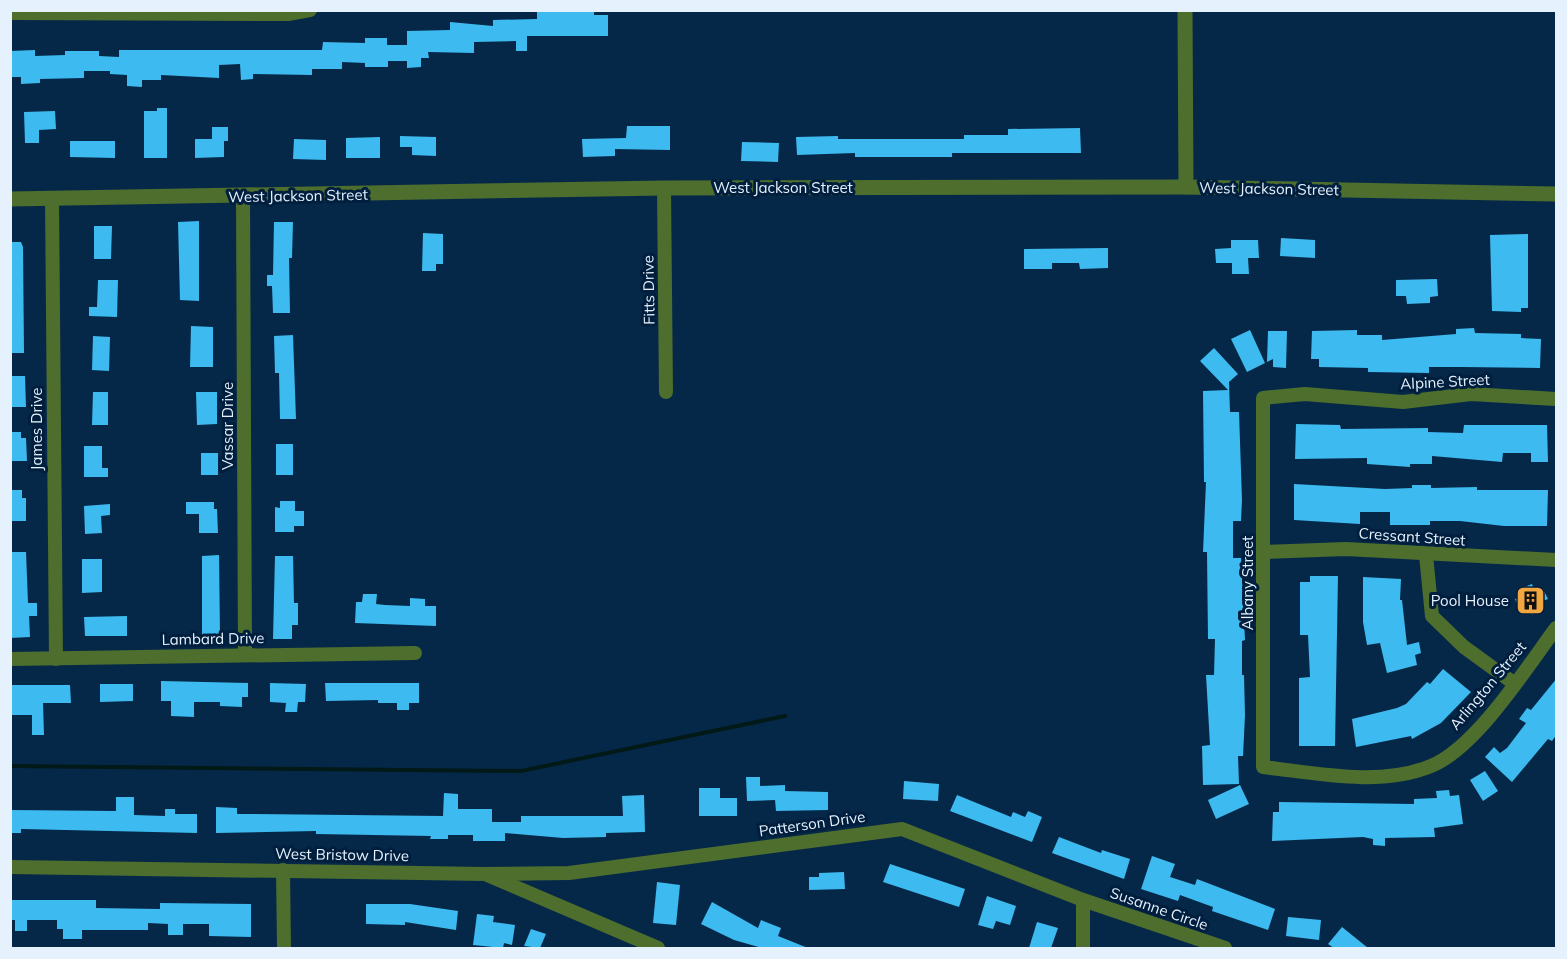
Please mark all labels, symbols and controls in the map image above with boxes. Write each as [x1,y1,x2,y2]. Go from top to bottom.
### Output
street label: West Jackson Street [713,178,853,197]
street label: West Jackson Street [1199,178,1339,199]
street label: West Jackson Street [228,185,368,206]
street label: Fitts Drive [638,255,659,325]
street label: Alpine Street [1400,370,1490,393]
street label: Vassar Drive [218,382,237,470]
street label: James Drive [27,388,46,470]
street label: Cressant Street [1358,523,1466,550]
street label: Albany Street [1238,536,1257,630]
building icon: Pool House [1514,585,1546,617]
place label: Pool House [1431,591,1509,610]
street label: Lambard Drive [161,628,265,649]
street label: Arlington Street [1445,638,1530,734]
street label: Patterson Drive [758,807,866,840]
street label: West Bristow Drive [275,844,409,865]
street label: Susanne Circle [1108,883,1211,934]

